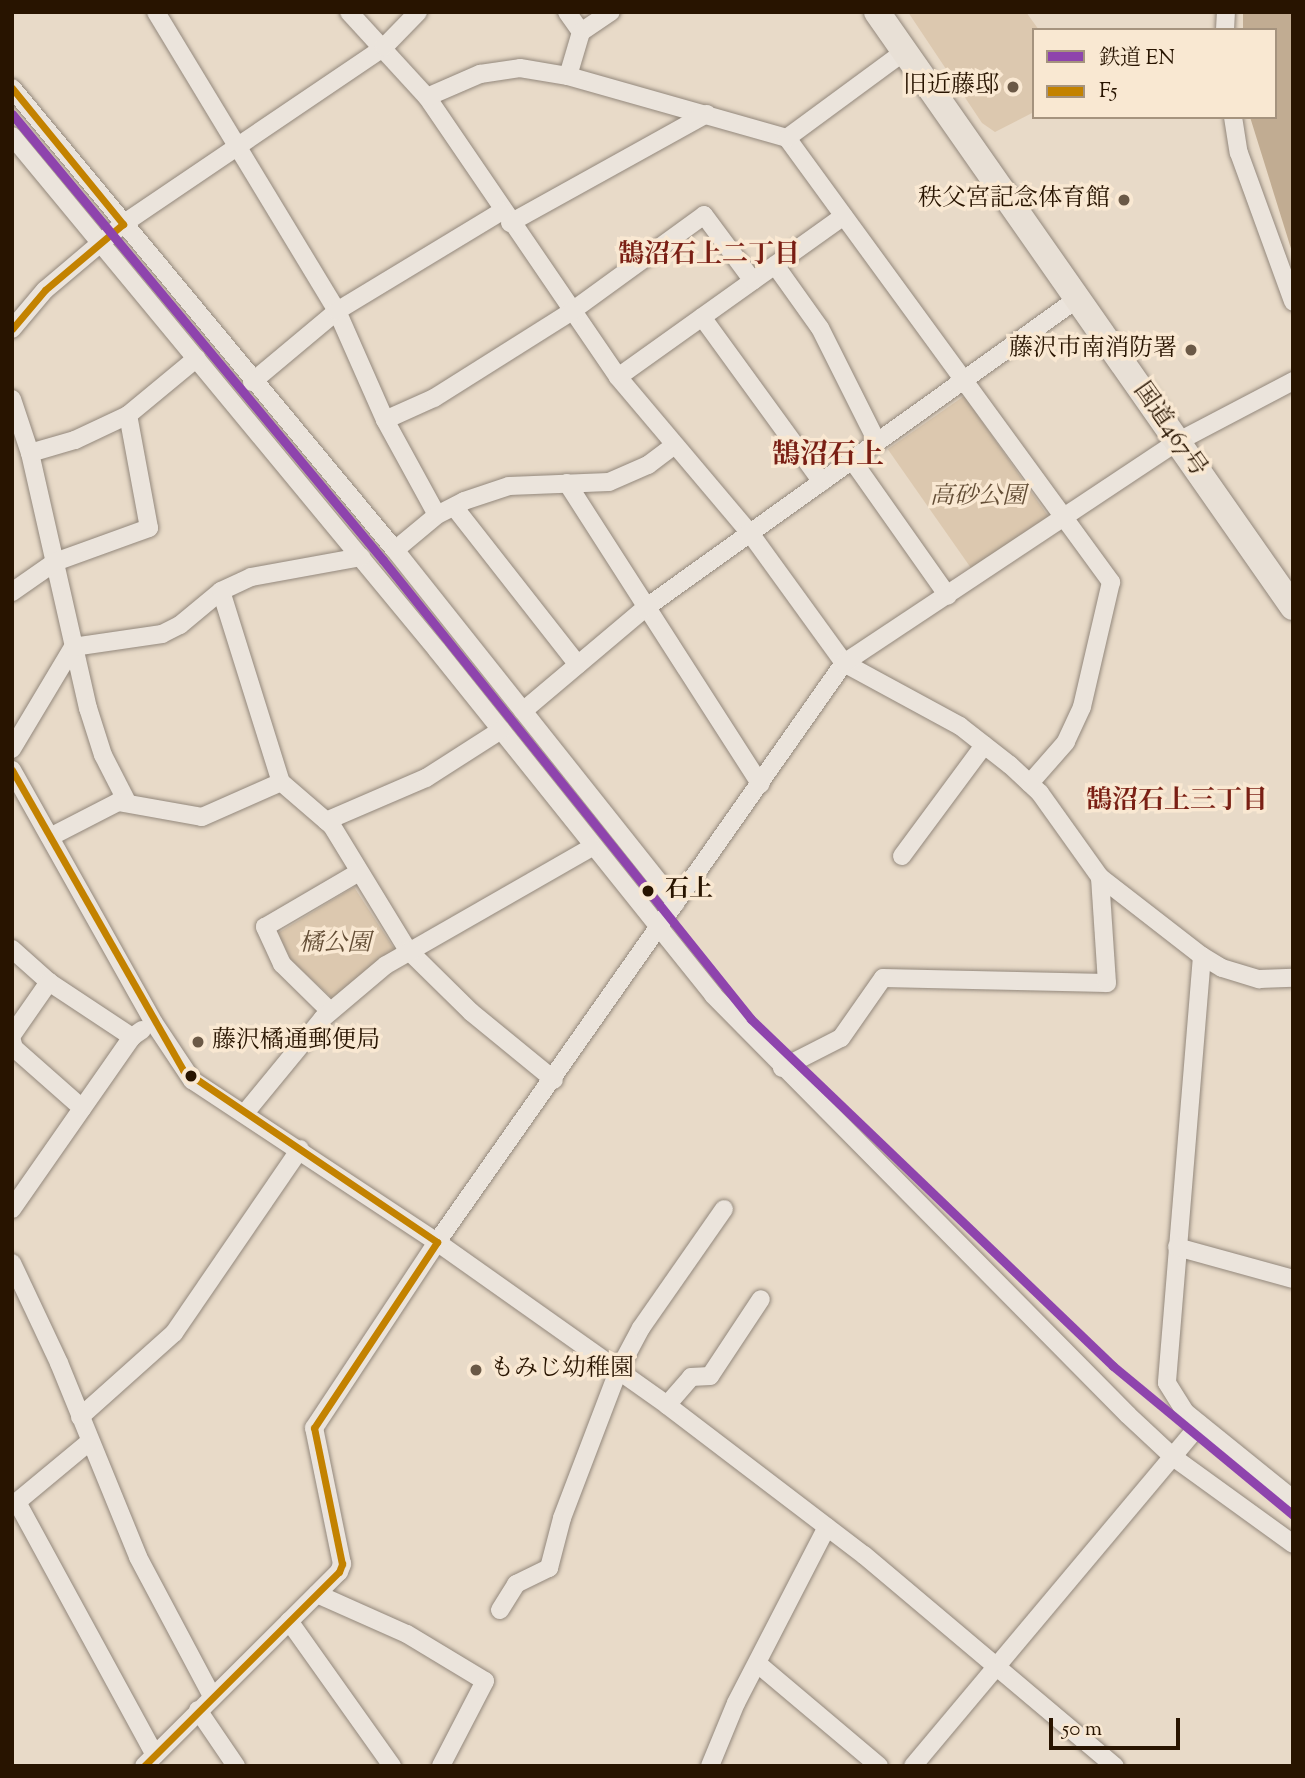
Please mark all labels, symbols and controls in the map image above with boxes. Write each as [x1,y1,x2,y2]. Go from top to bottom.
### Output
legend [1032,28,1277,119]
text: 鉄道 EN [1099,44,1175,74]
place label: 旧近藤邸 [903,73,999,101]
text: F5 [1099,77,1118,107]
marker: 旧近藤邸 [1005,79,1021,95]
place label: 秩父宮記念体育館 [918,186,1110,214]
marker: 秩父宮記念体育館 [1116,192,1132,208]
district label: 鵠沼石上二丁目 [618,240,800,272]
place label: 藤沢市南消防署 [1009,336,1177,364]
marker: 藤沢市南消防署 [1183,342,1199,358]
street label: 国道467号 [1126,378,1212,482]
district label: 鵠沼石上 [772,439,884,473]
park label: 高砂公園 [930,484,1026,512]
district label: 鵠沼石上三丁目 [1086,786,1268,818]
place label: 石上 [665,877,713,905]
marker: 石上 [637,880,659,902]
park label: 橘公園 [299,931,371,959]
place label: 藤沢橘通郵便局 [212,1028,380,1056]
marker: 藤沢橘通郵便局 [190,1034,206,1050]
unlabelled marker [184,1069,198,1083]
place label: もみじ幼稚園 [490,1356,634,1384]
marker: もみじ幼稚園 [468,1362,484,1378]
scale bar [1053,1704,1184,1748]
text: 50 m [1062,1715,1102,1745]

